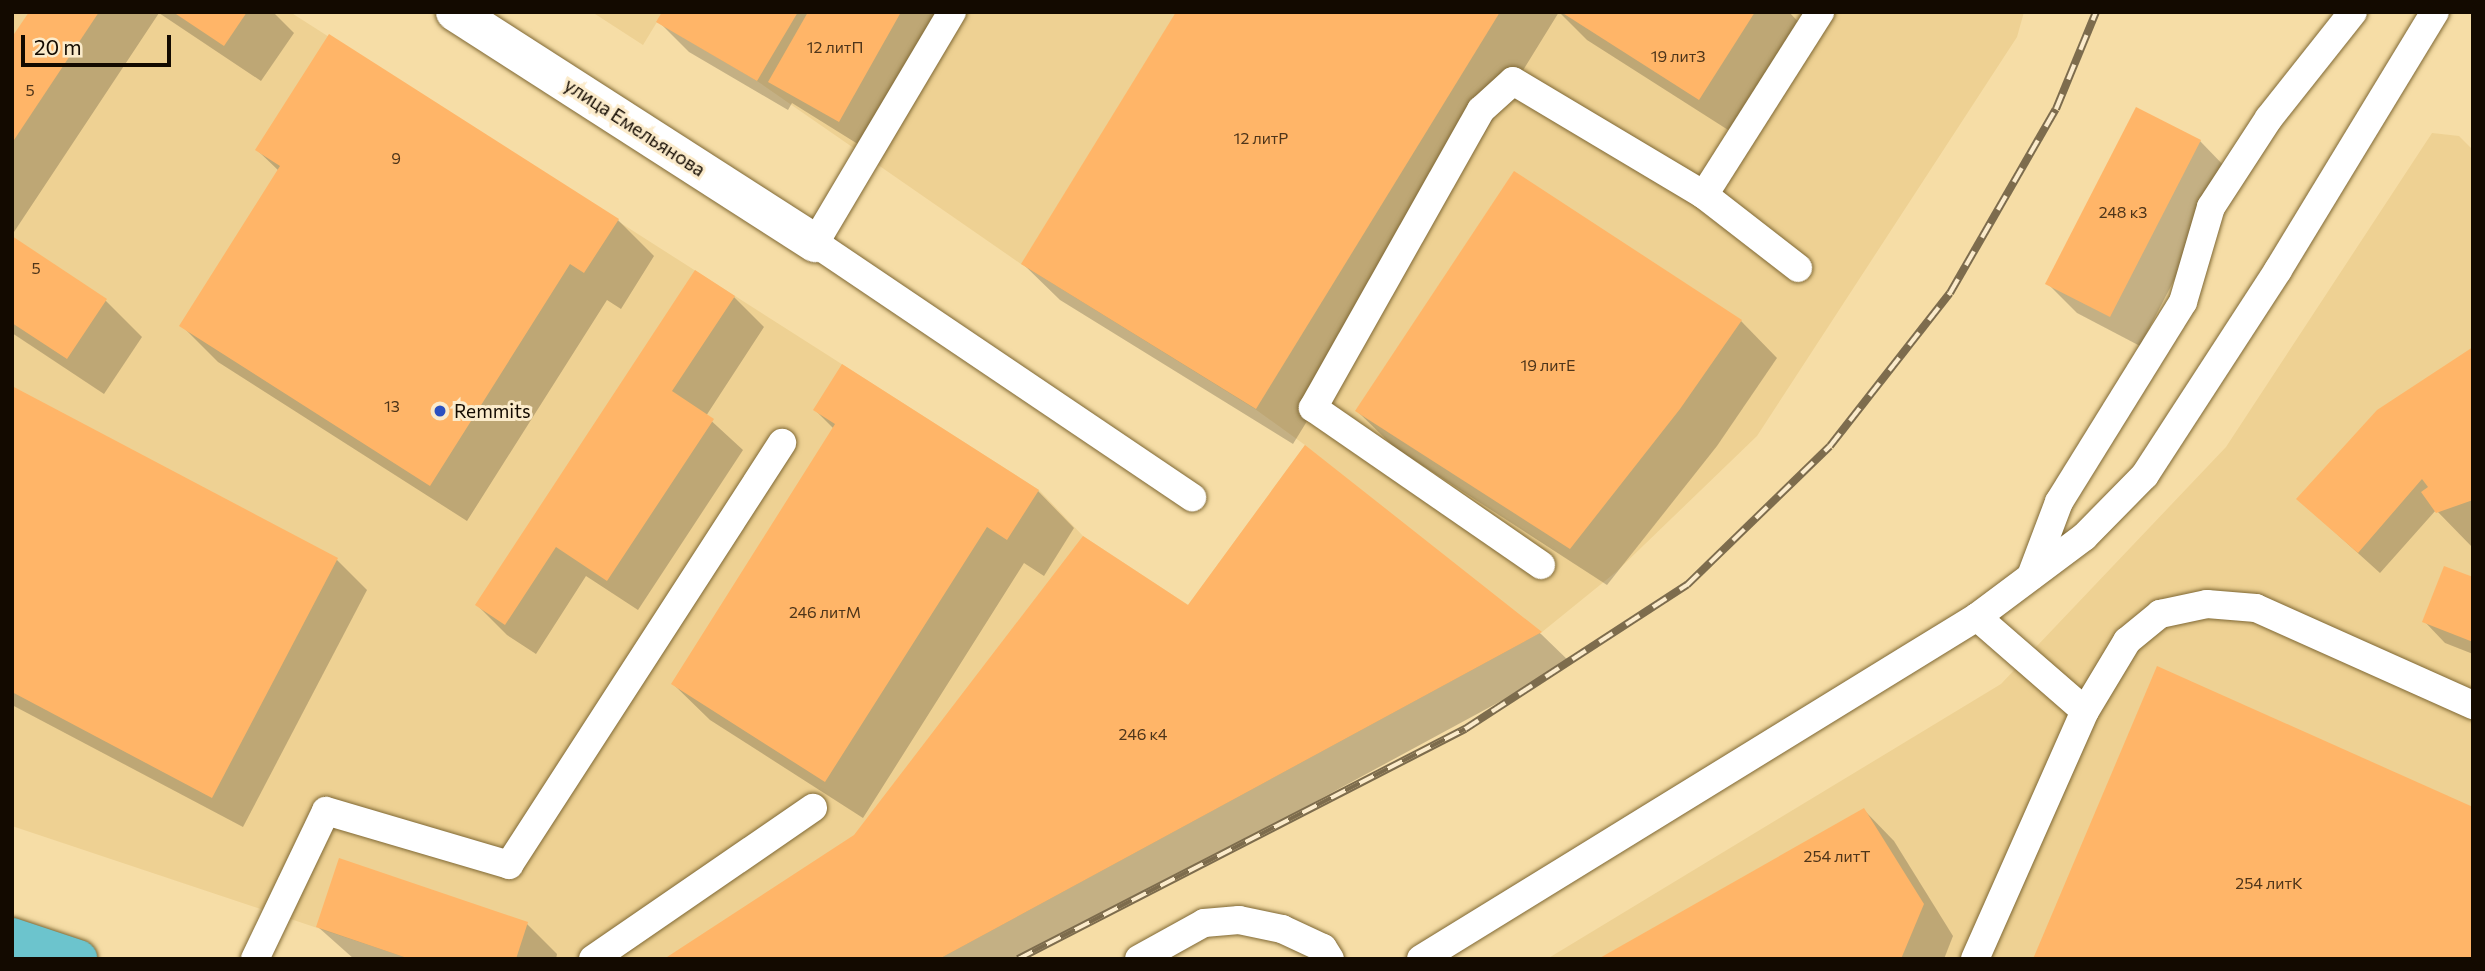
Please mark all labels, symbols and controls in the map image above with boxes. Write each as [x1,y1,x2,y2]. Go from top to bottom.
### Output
scale bar [24,21,175,65]
text: 20 m [34,34,82,59]
house number: 12 литП [807,37,863,57]
house number: 19 литЗ [1651,46,1705,66]
street label: улица Емельянова [560,73,710,181]
house number: 5 [25,80,35,100]
house number: 12 литР [1234,128,1288,148]
house number: 9 [391,148,401,168]
house number: 248 к3 [2099,202,2147,222]
house number: 5 [31,258,41,278]
house number: 19 литЕ [1520,355,1576,375]
house number: 13 [384,396,400,416]
place label: Remmits [454,400,531,422]
marker: Remmits [432,403,448,419]
house number: 246 литМ [789,602,861,622]
house number: 246 к4 [1119,724,1167,744]
house number: 254 литТ [1804,846,1870,866]
house number: 254 литК [2235,873,2303,893]

